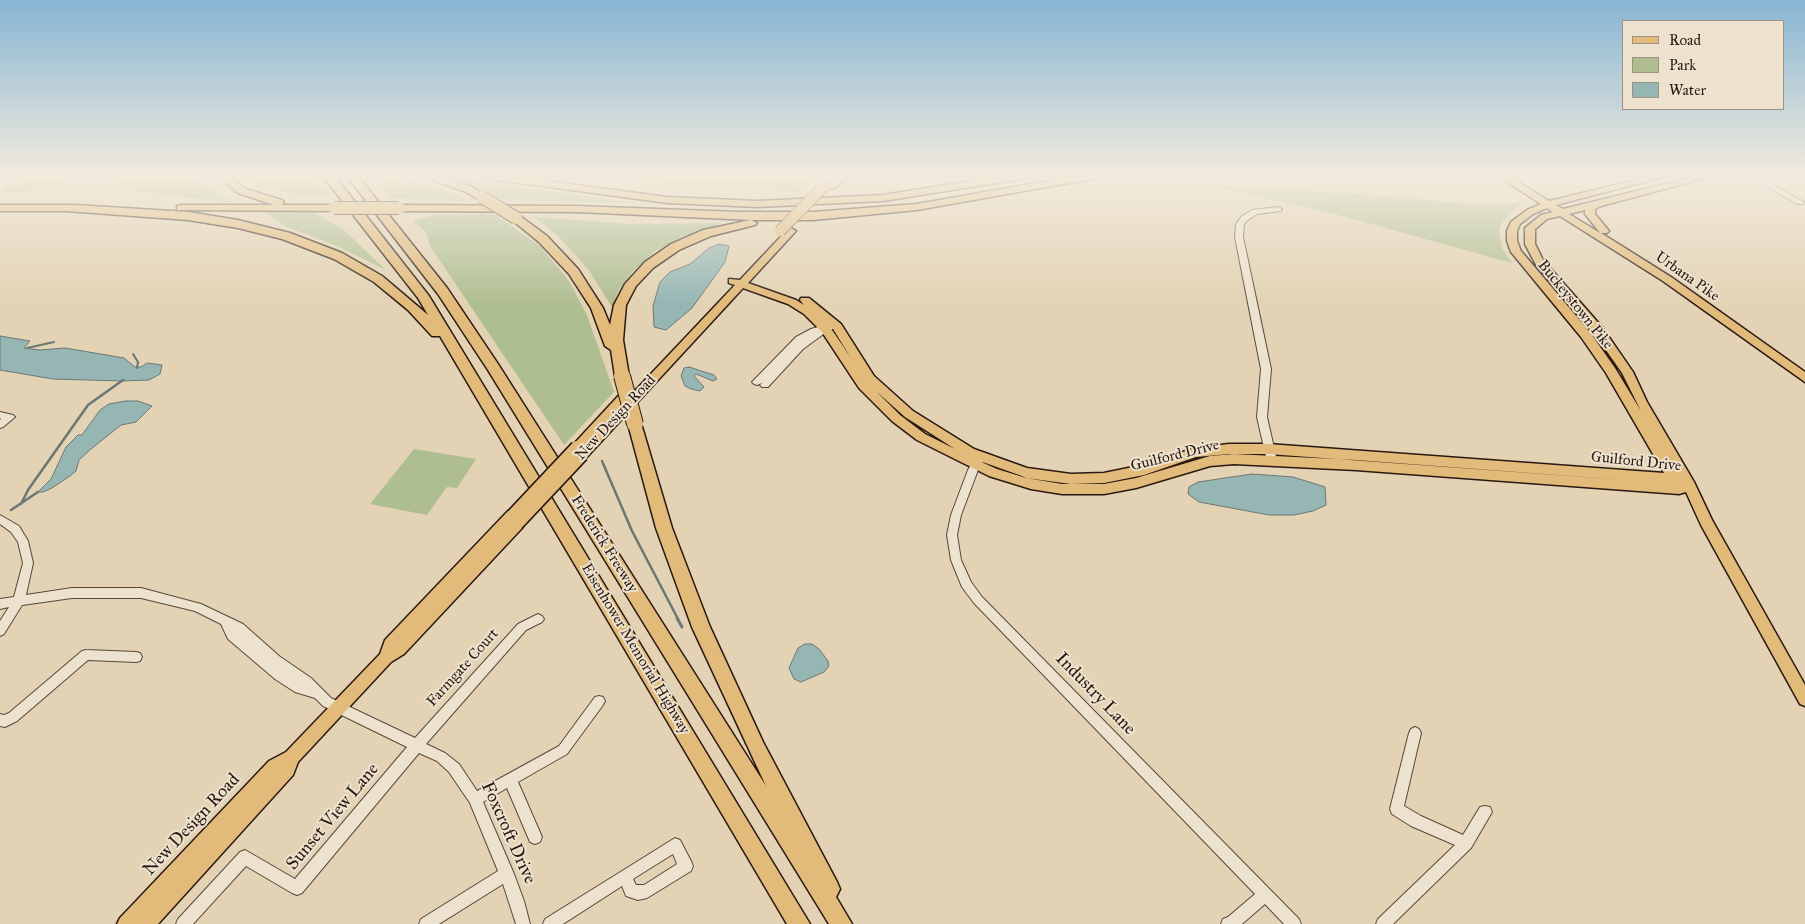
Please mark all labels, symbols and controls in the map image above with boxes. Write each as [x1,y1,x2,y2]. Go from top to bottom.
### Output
legend [1622,20,1785,110]
text: Road [1669,31,1701,49]
text: Park [1669,56,1696,74]
text: Water [1669,81,1706,99]
street label: Urbana Pike [1651,248,1723,306]
street label: Buckeystown Pike [1534,257,1616,353]
street label: New Design Road [572,372,660,464]
street label: Guilford Drive [1129,436,1221,476]
street label: Guilford Drive [1590,448,1682,476]
street label: Frederick Freeway [567,492,641,596]
street label: Eisenhower Memorial Highway [577,560,693,738]
street label: Farmgate Court [423,625,503,711]
street label: Industry Lane [1050,648,1140,740]
street label: Sunset View Lane [282,759,384,875]
street label: New Design Road [139,769,245,881]
street label: Foxcroft Drive [476,779,540,887]

